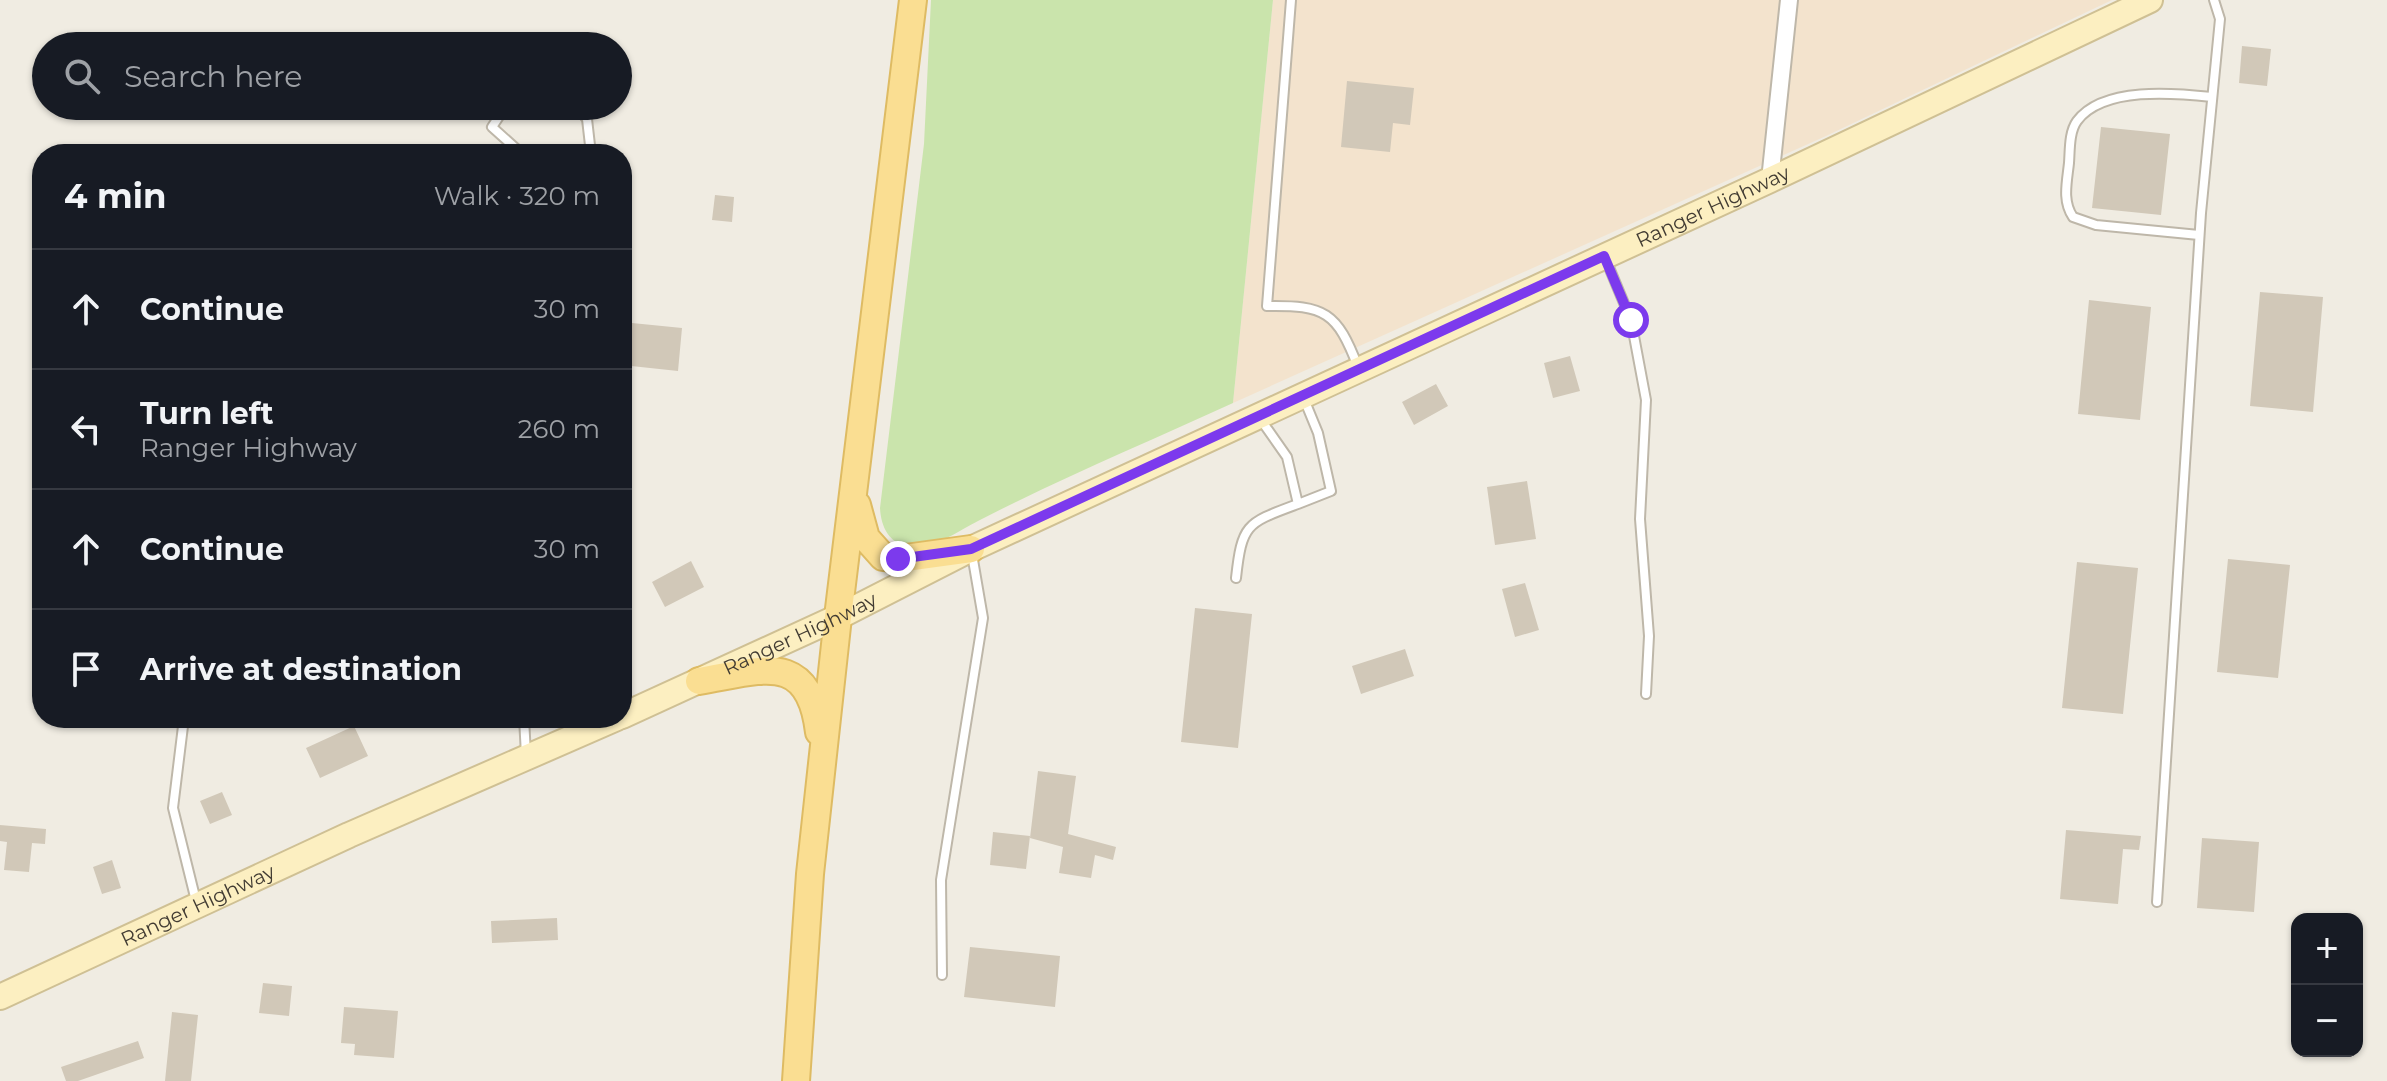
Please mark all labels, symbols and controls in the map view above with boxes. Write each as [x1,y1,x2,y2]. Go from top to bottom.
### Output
search box [32,32,632,120]
icon: search [60,54,104,98]
text: Search here [124,58,302,95]
street label: Ranger Highway [1632,160,1794,252]
text: 4 min [64,175,166,217]
text: Walk · 320 m [434,180,600,212]
icon: ahead [64,287,108,331]
text: Continue [140,291,284,328]
text: 30 m [534,293,600,325]
route start [1613,302,1649,338]
text: Turn left [140,395,273,432]
icon: left [64,407,108,451]
text: 260 m [518,413,600,445]
text: Ranger Highway [140,432,357,464]
icon: ahead [64,527,108,571]
text: Continue [140,531,284,568]
text: 30 m [534,533,600,565]
route end [880,541,916,577]
street label: Ranger Highway [719,587,881,680]
icon: arrive [64,647,108,691]
text: Arrive at destination [140,651,462,688]
street label: Ranger Highway [117,859,279,951]
map controls [2291,913,2363,1057]
button: + [2291,913,2363,985]
button: − [2291,985,2363,1057]

